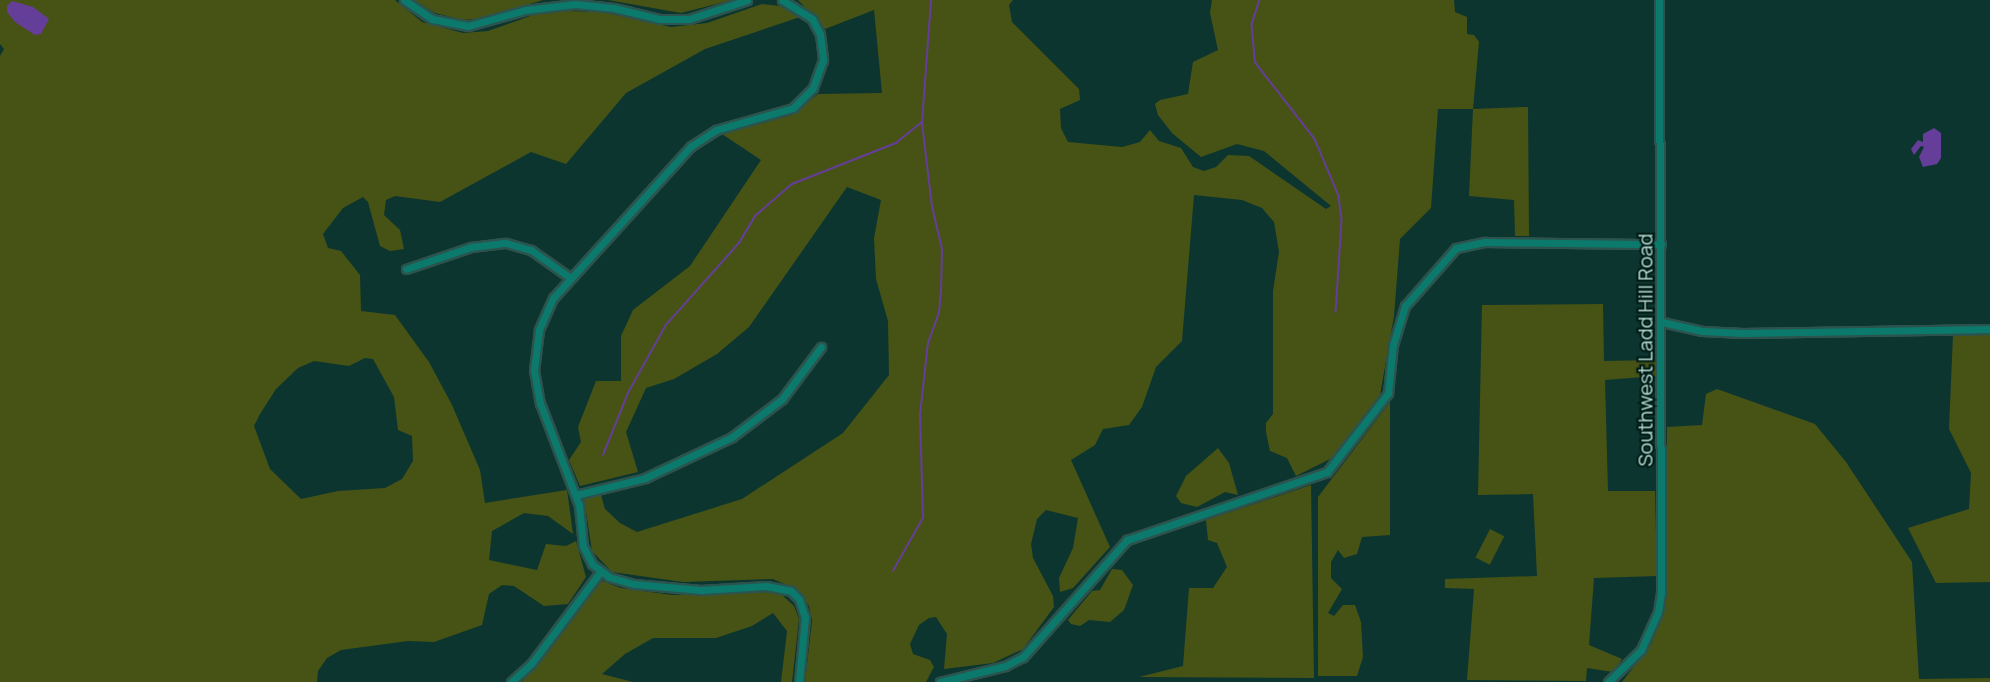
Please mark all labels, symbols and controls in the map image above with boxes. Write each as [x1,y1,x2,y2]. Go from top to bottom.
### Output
street label: Southwest Ladd Hill Road [1633,233,1657,467]

